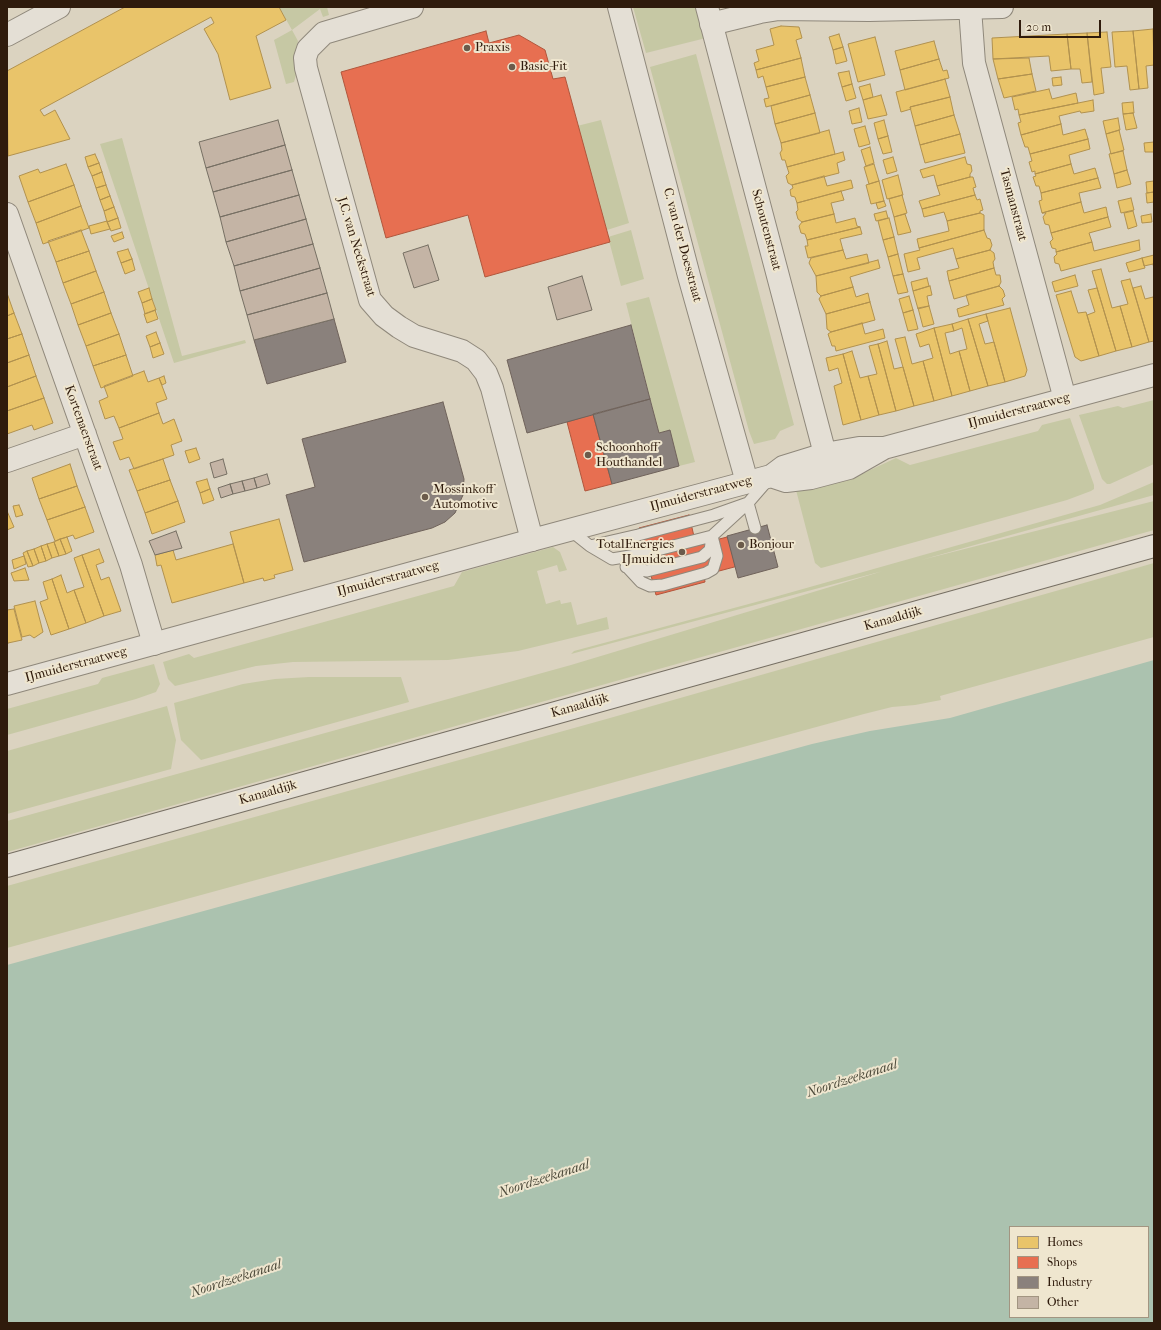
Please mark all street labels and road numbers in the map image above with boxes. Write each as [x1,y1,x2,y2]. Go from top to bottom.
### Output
street label: Tasmanstraat [996,167,1030,243]
street label: C. van der Doesstraat [659,186,705,304]
street label: Schoutenstraat [748,188,784,272]
street label: J.C. van Neckstraat [333,195,379,299]
street label: Kortenaerstraat [60,383,106,473]
street label: IJmuiderstraatweg [966,390,1072,432]
street label: IJmuiderstraatweg [648,473,754,515]
street label: IJmuiderstraatweg [335,558,441,600]
street label: Kanaaldijk [862,603,924,635]
street label: IJmuiderstraatweg [23,644,129,686]
street label: Kanaaldijk [549,690,611,722]
street label: Kanaaldijk [237,777,299,809]

